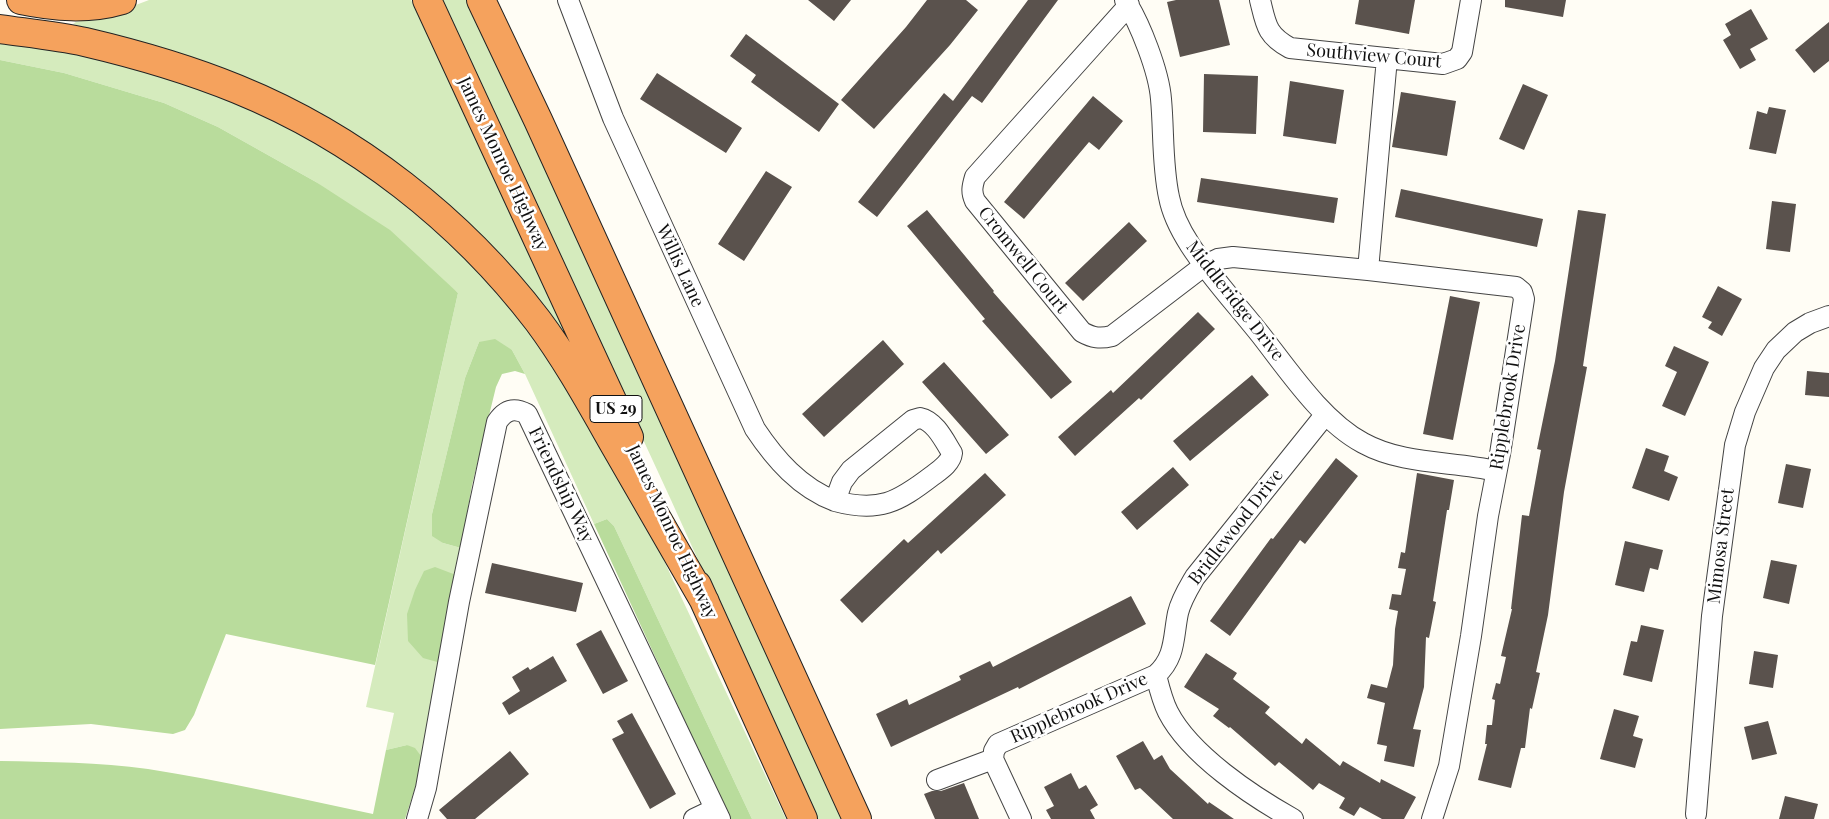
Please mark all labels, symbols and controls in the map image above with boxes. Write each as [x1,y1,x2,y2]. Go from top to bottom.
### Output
street label: Southview Court [1306,39,1442,73]
street label: James Monroe Highway [453,74,553,254]
street label: Cromwell Court [974,203,1072,317]
street label: Willis Lane [651,221,709,311]
street label: Middleridge Drive [1181,237,1289,365]
street label: Ripplebrook Drive [1486,322,1530,472]
road number: US 29 [590,396,642,422]
street label: Friendship Way [524,424,598,546]
street label: James Monroe Highway [622,442,722,622]
street label: Bridlewood Drive [1184,465,1288,589]
street label: Mimosa Street [1703,487,1739,605]
street label: Ripplebrook Drive [1007,668,1151,748]

